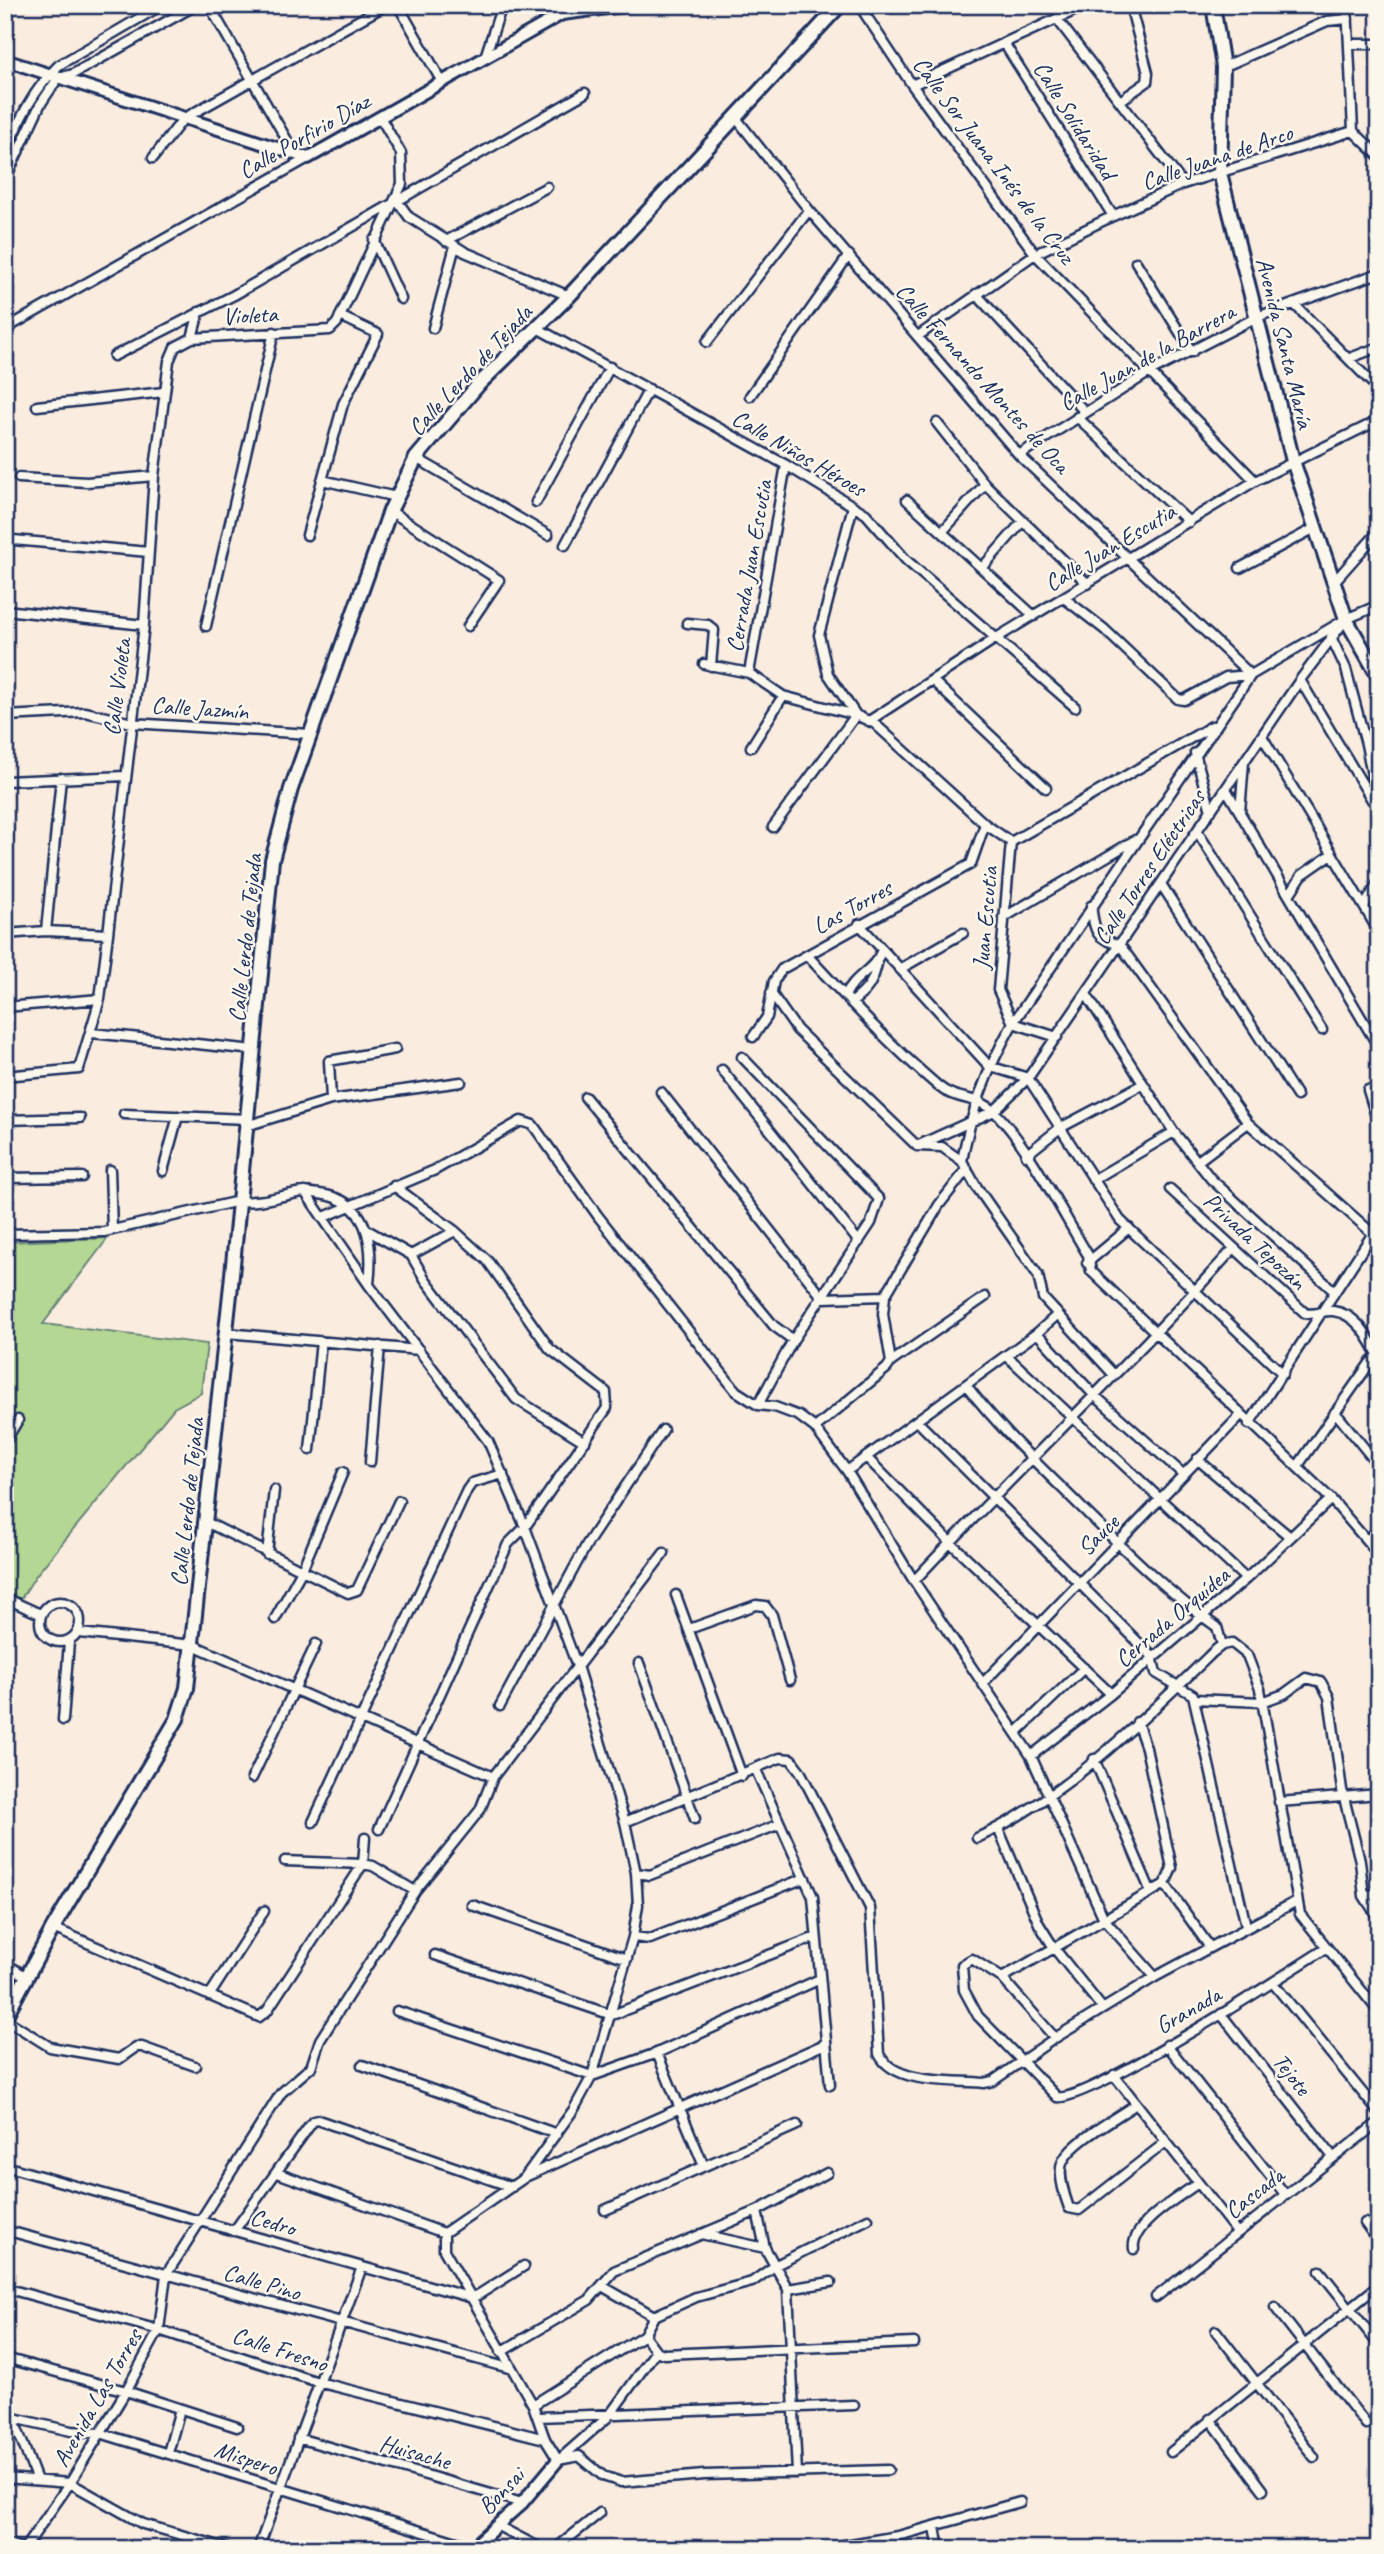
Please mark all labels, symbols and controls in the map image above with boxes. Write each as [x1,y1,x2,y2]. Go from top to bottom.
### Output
street label: Calle Sor Juana Inés de la Cruz [906,51,1083,271]
street label: Calle Solidaridad [1027,55,1125,188]
street label: Calle Porfirio Díaz [233,85,377,186]
street label: Calle Juana de Arco [1138,117,1298,197]
street label: Avenida Santa María [1249,255,1321,433]
street label: Calle Fernando Montes de Oca [889,276,1078,481]
street label: Calle Juan de la Barrera [1054,295,1242,418]
street label: Calle Lerdo de Tejada [401,297,539,442]
street label: Violeta [222,299,280,331]
street label: Calle Niños Héroes [727,403,873,504]
street label: Cerrada Juan Escutia [719,476,779,654]
street label: Calle Juan Escutia [1039,495,1182,598]
street label: Calle Violeta [96,634,138,737]
street label: Calle Jazmín [151,690,251,726]
street label: Calle Torres Eléctricas [1086,782,1213,950]
street label: Calle Lerdo de Tejada [221,851,269,1023]
street label: Juan Escutia [965,864,1005,972]
street label: Las Torres [807,872,899,941]
street label: Privada Tepozán [1197,1186,1314,1297]
street label: Calle Lerdo de Tejada [163,1415,211,1587]
street label: Sauce [1071,1506,1127,1562]
street label: Cerrada Orquídea [1108,1559,1237,1674]
street label: Granada [1150,1978,1228,2041]
street label: Tejote [1266,2047,1319,2103]
street label: Cascada [1218,2159,1291,2226]
street label: Cedro [247,2201,302,2243]
street label: Calle Pino [220,2257,305,2308]
street label: Calle Fresno [229,2320,333,2379]
street label: Avenida Las Torres [46,2322,150,2472]
street label: Huisache [376,2428,456,2477]
street label: Mispero [211,2434,283,2483]
street label: Bonsai [471,2459,533,2521]

